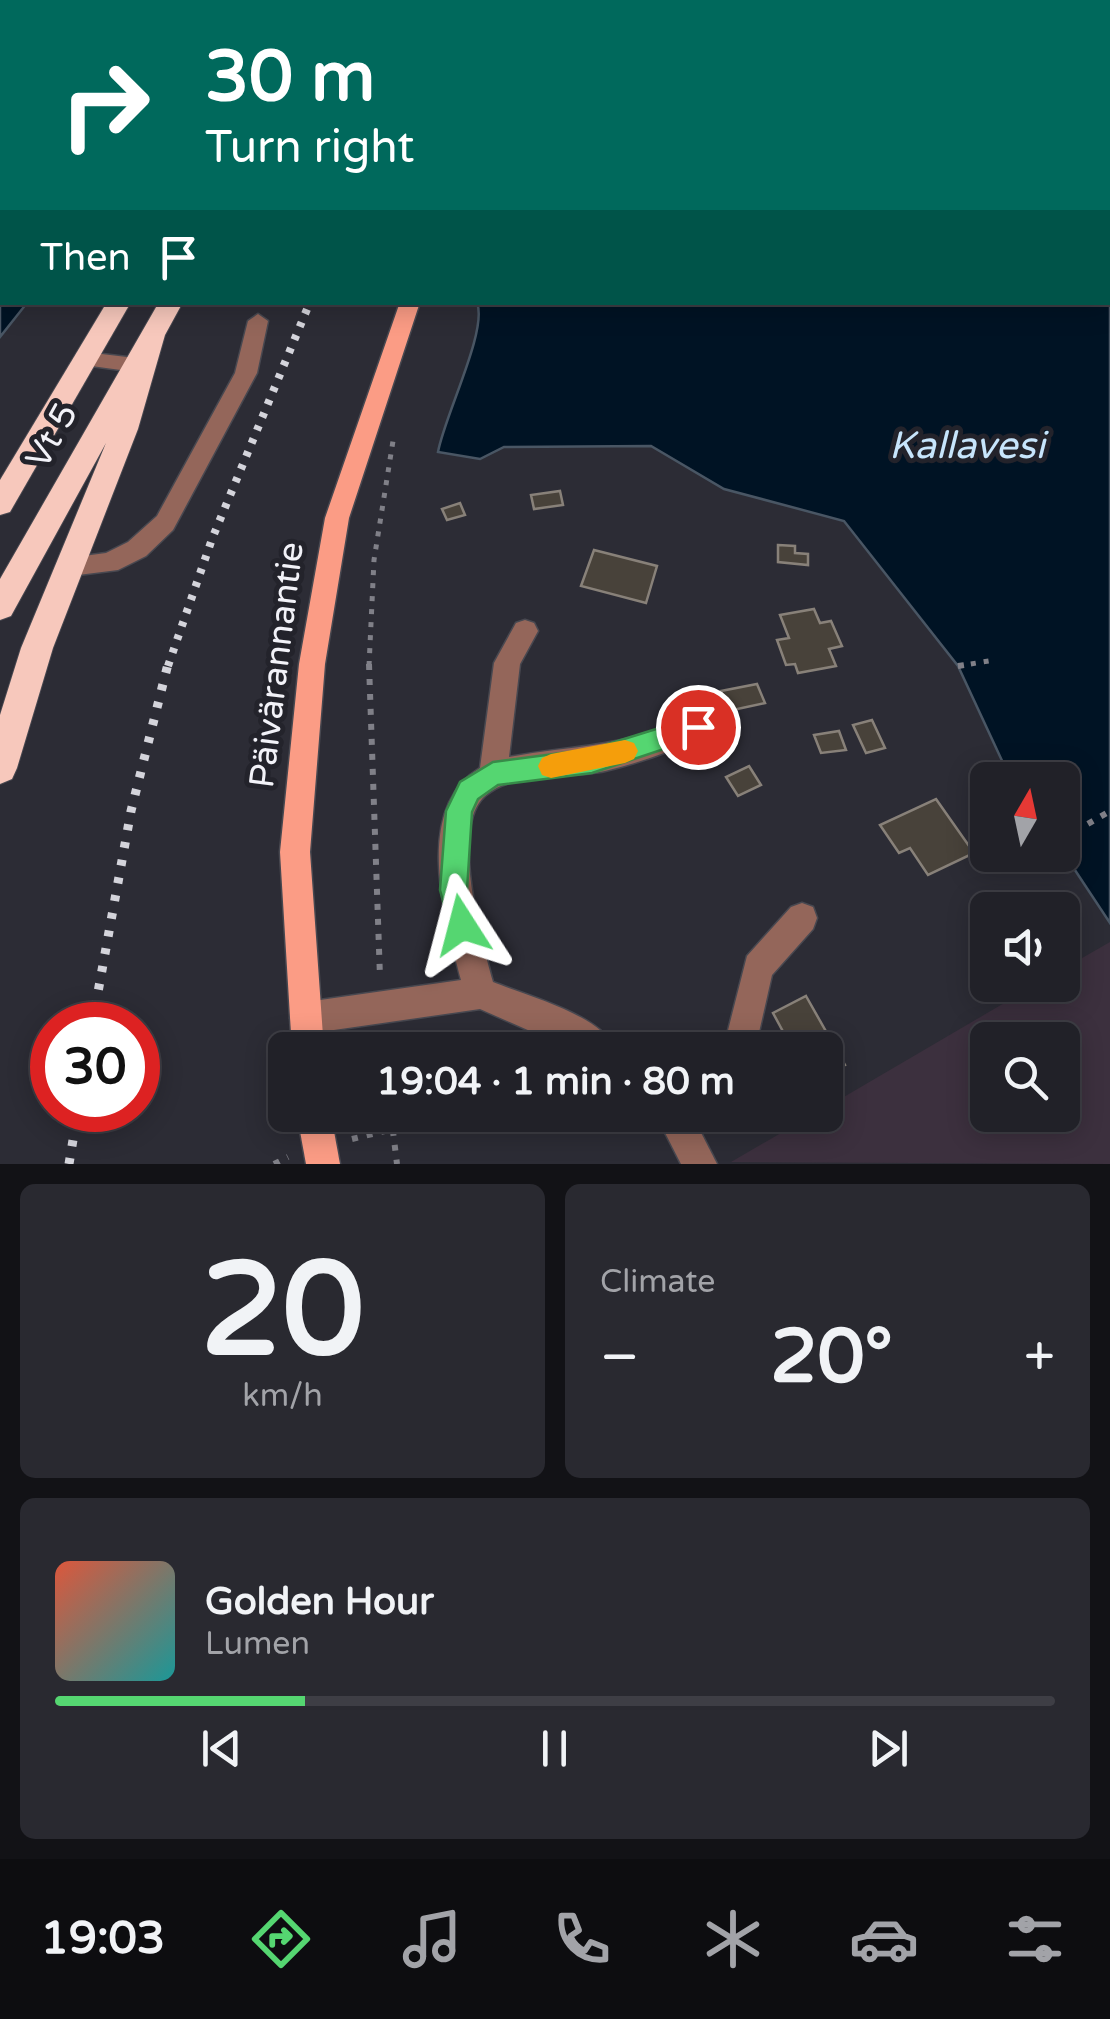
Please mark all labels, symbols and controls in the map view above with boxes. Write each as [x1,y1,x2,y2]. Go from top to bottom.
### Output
text: 30 m [205,36,375,120]
icon: right [40,40,170,170]
text: Turn right [205,121,414,175]
icon: arrive [151,230,206,285]
text: Then [40,235,131,281]
street label: Vt 5 [17,396,87,476]
water label: Kallavesi [889,423,1049,469]
street label: Päivärannantie [241,540,313,790]
pin [656,685,741,770]
icon: arrive [671,700,726,755]
north arrow [970,762,1080,872]
map controls [970,762,1080,1132]
position arrow [410,873,514,977]
button: sound [970,892,1080,1002]
speed limit sign: 30 [30,1002,160,1132]
button: search [970,1022,1080,1132]
text: 19:04 · 1 min · 80 m [376,1059,735,1105]
text: 20 [201,1234,364,1390]
text: Climate [600,1263,715,1301]
text: 20° [770,1312,893,1402]
text: − [600,1325,639,1391]
text: + [1024,1325,1055,1391]
text: km/h [242,1377,323,1415]
text: Golden Hour [205,1579,434,1625]
text: Lumen [205,1625,310,1663]
icon: previous [194,1721,249,1776]
icon: pause [527,1721,582,1776]
icon: next [861,1721,916,1776]
icon: directions [246,1904,316,1974]
icon: music [397,1904,467,1974]
icon: phone [547,1904,617,1974]
icon: climate [698,1904,768,1974]
icon: car [849,1904,919,1974]
icon: filters [1000,1904,1070,1974]
text: 19:03 [40,1912,165,1966]

